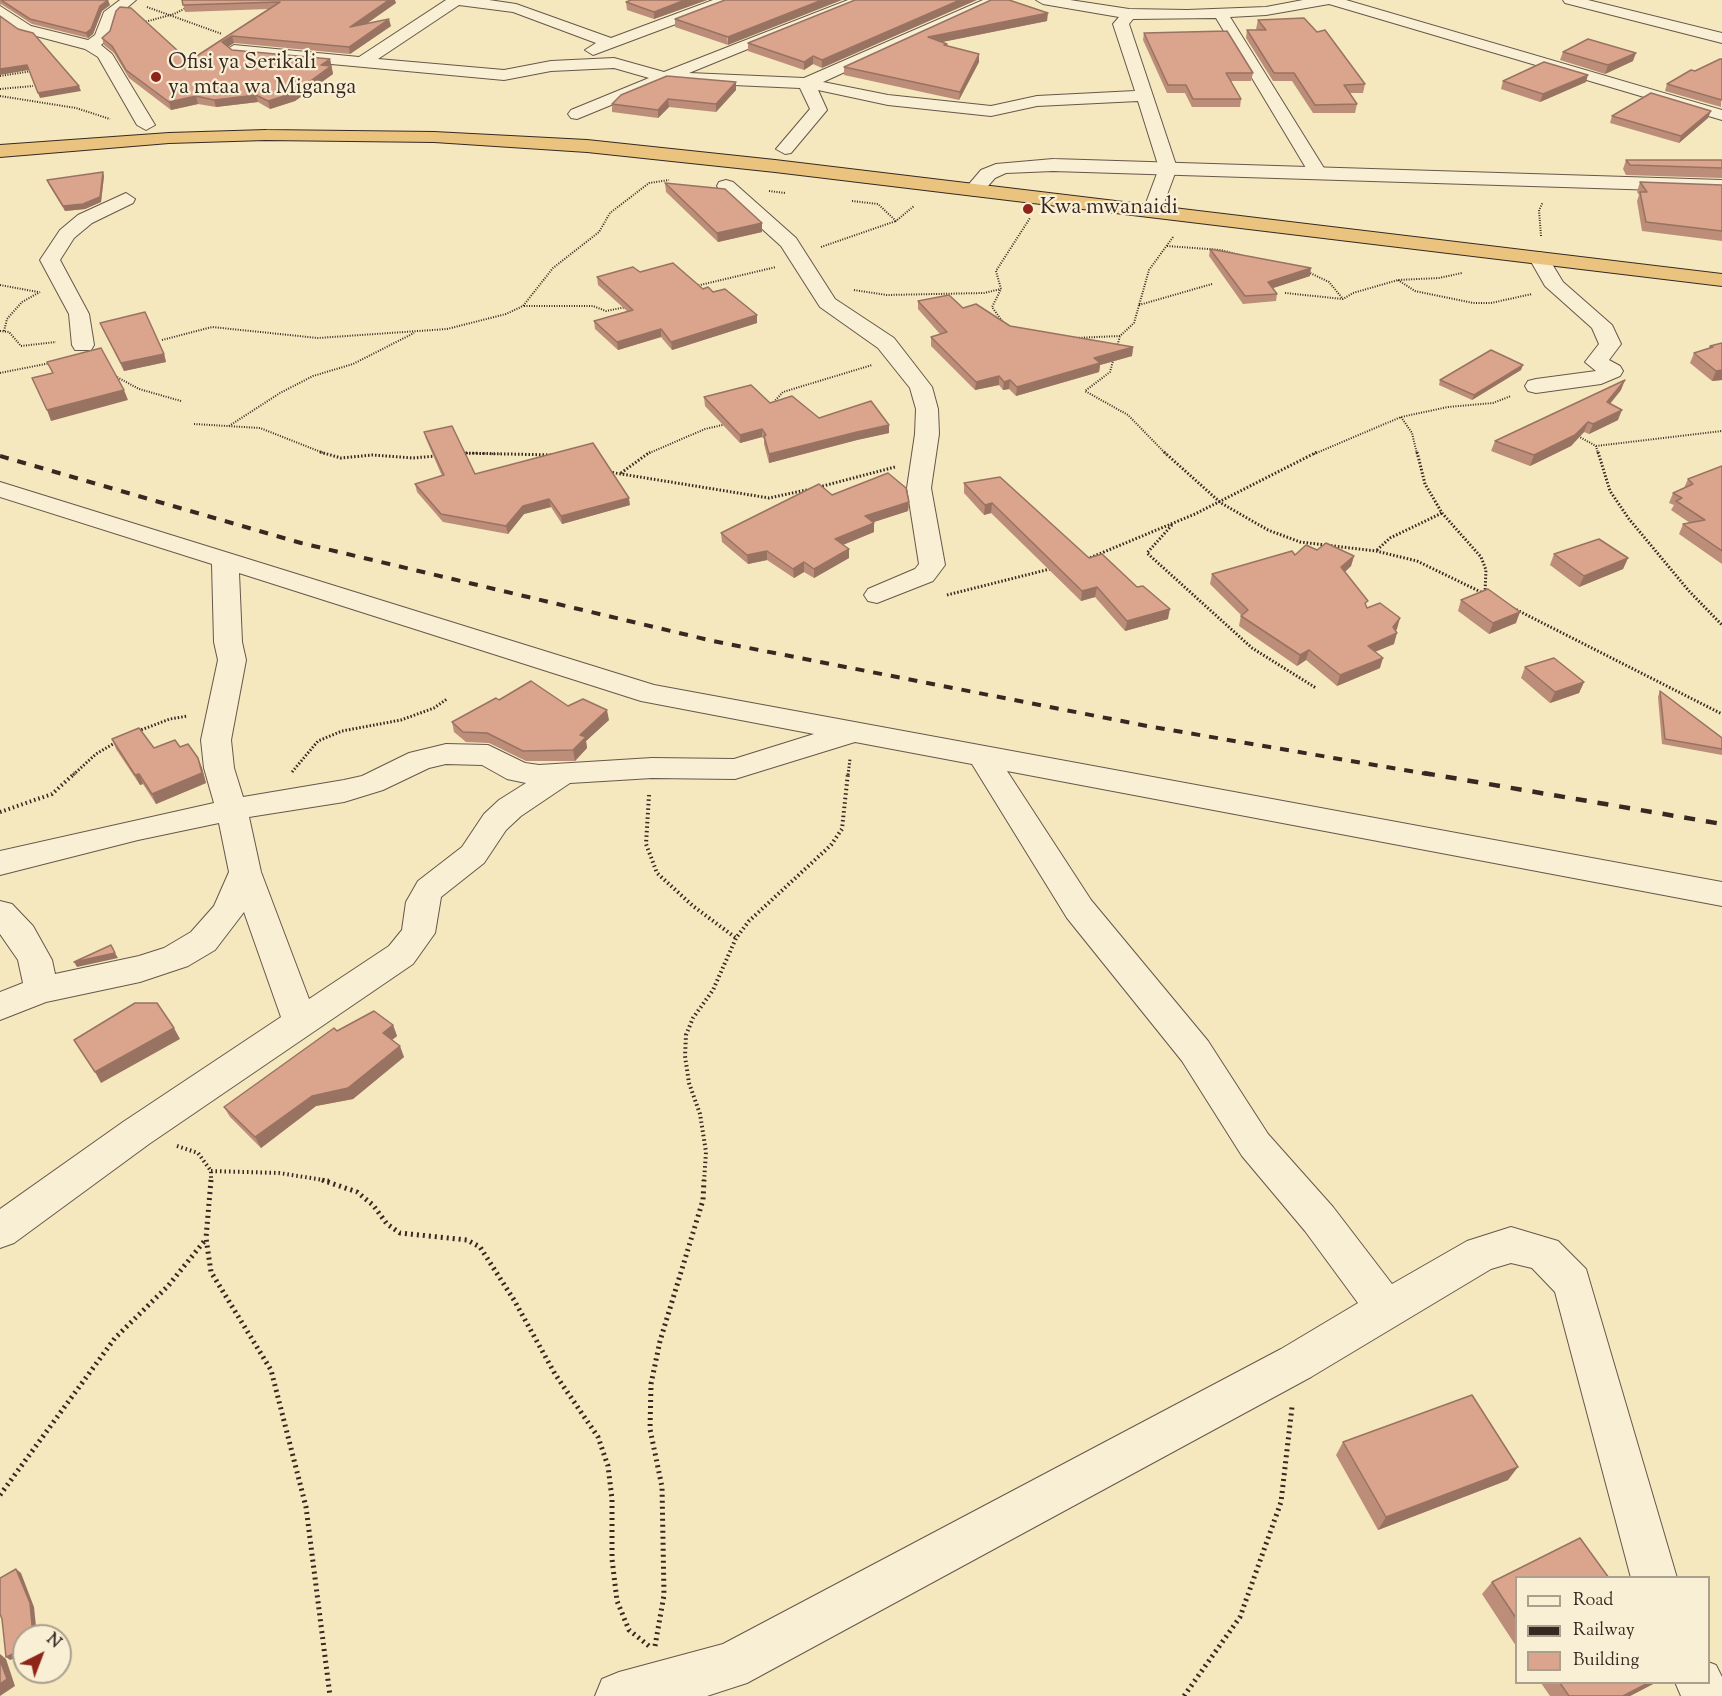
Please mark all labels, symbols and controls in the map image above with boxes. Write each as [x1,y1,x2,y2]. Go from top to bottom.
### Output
place label: Ofisi ya Serikali ya mtaa wa Miganga [168,51,356,102]
marker: Ofisi ya Serikali ya mtaa wa Miganga [149,70,163,84]
place label: Kwa mwanaidi [1040,196,1178,222]
marker: Kwa mwanaidi [1021,202,1035,216]
legend [1515,1576,1710,1684]
text: Road [1573,1588,1613,1614]
text: Railway [1573,1618,1635,1644]
north arrow [12,1624,72,1684]
text: N [41,1629,65,1655]
text: Building [1573,1648,1639,1674]

